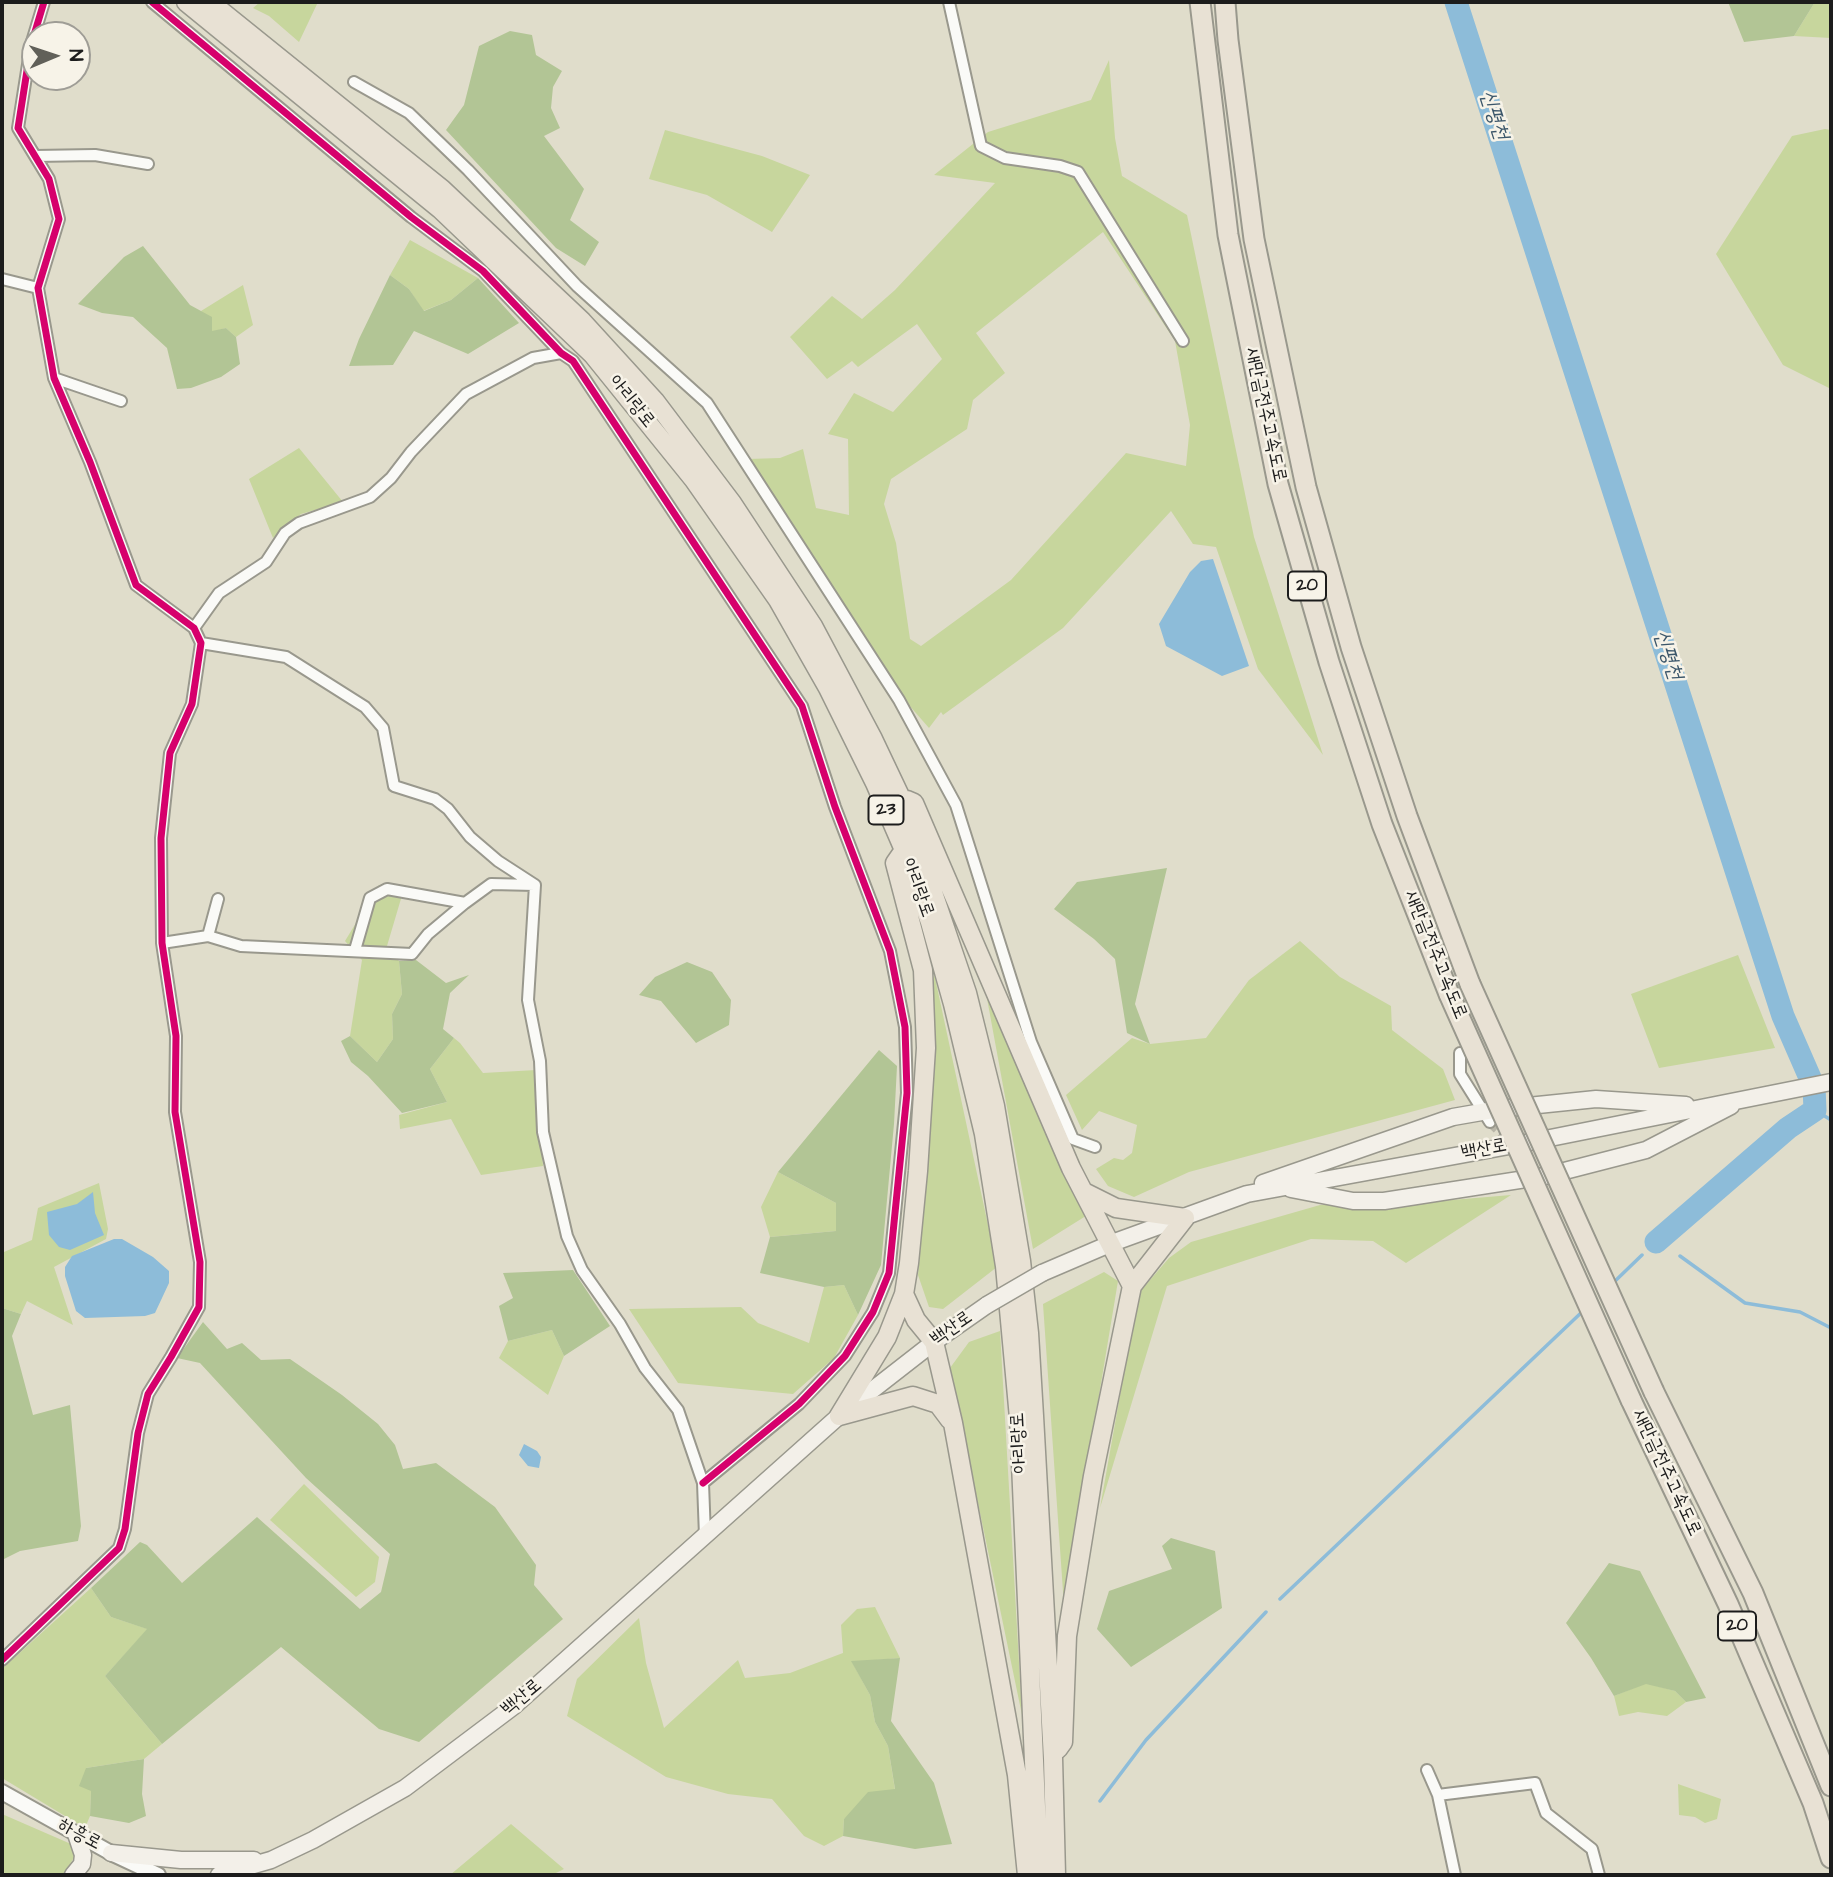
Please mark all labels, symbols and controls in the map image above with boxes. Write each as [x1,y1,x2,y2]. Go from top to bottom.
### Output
north arrow [21,21,91,91]
text: N [62,49,89,62]
water label: 신평천 [1473,87,1513,143]
street label: 새만금전주고속도로 [1240,345,1290,485]
street label: 아리랑로 [603,371,659,433]
road number: 20 [1288,572,1326,600]
water label: 신평천 [1647,627,1687,683]
road number: 23 [868,796,903,824]
street label: 아리랑로 [896,855,938,921]
street label: 새만금전주고속도로 [1399,887,1471,1023]
street label: 백산로 [1459,1135,1509,1165]
street label: 백산로 [927,1307,977,1351]
street label: 새만금전주고속도로 [1627,1406,1705,1540]
street label: 아리랑로 [1007,1412,1033,1474]
road number: 20 [1718,1611,1756,1640]
street label: 백산로 [497,1675,547,1721]
street label: 하흥로 [53,1814,105,1856]

